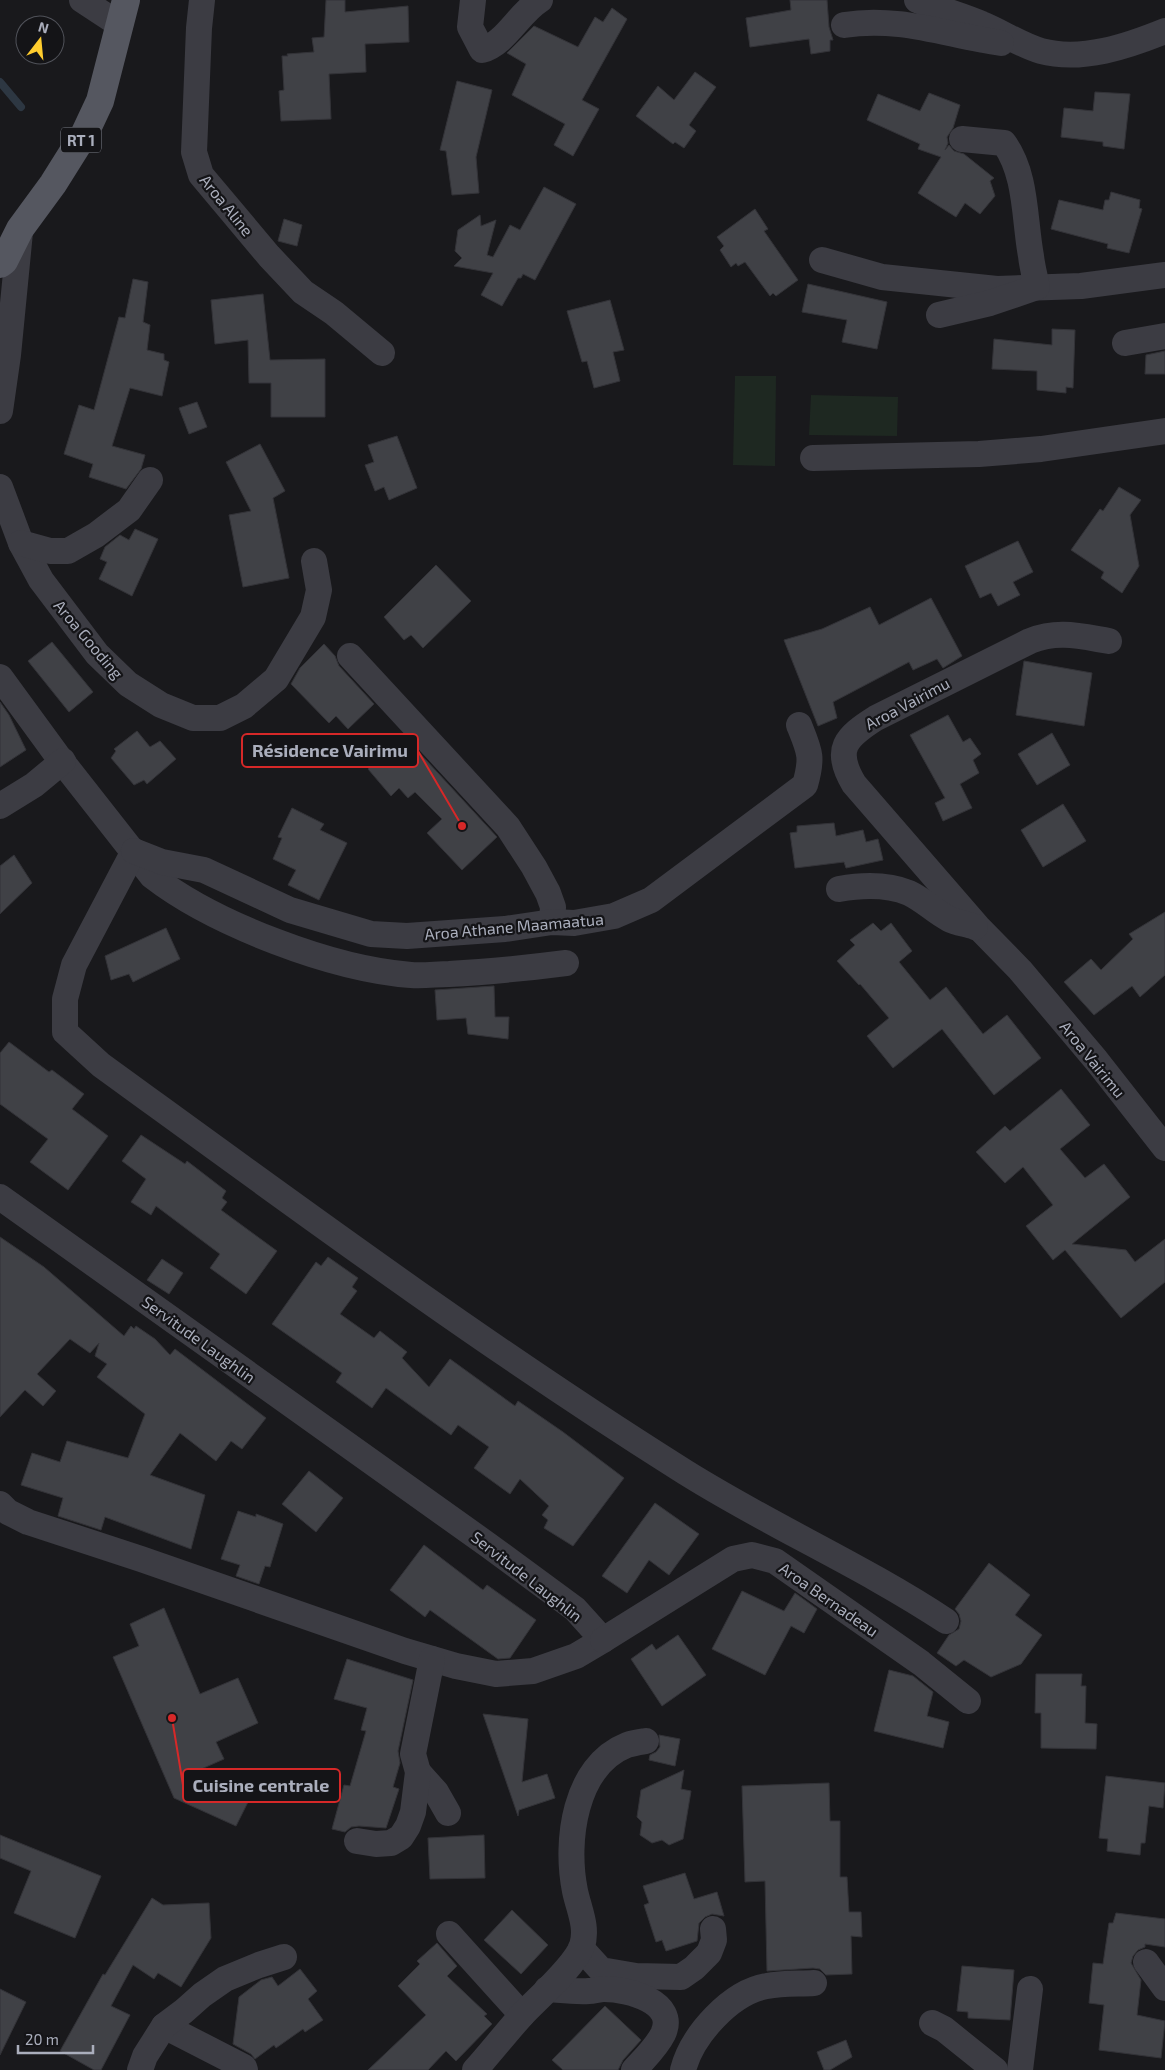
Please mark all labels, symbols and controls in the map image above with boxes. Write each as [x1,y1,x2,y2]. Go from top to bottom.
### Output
north arrow [15,15,65,65]
text: N [37,17,51,37]
road number: RT 1 [61,128,101,152]
street label: Aroa Aline [196,170,258,240]
street label: Aroa Gooding [50,596,128,682]
street label: Aroa Vairimu [862,673,952,733]
callout: Résidence Vairimu [242,734,418,767]
text: Résidence Vairimu [252,739,408,761]
street label: Aroa Athane Maamaatua [424,909,604,943]
street label: Aroa Vairimu [1056,1017,1130,1101]
street label: Servitude Laughlin [139,1292,259,1386]
street label: Servitude Laughlin [468,1527,586,1625]
street label: Aroa Bernadeau [776,1558,882,1640]
callout: Cuisine centrale [183,1769,340,1802]
text: Cuisine centrale [193,1774,329,1796]
scale bar [18,2022,92,2054]
text: 20 m [25,2030,59,2048]

